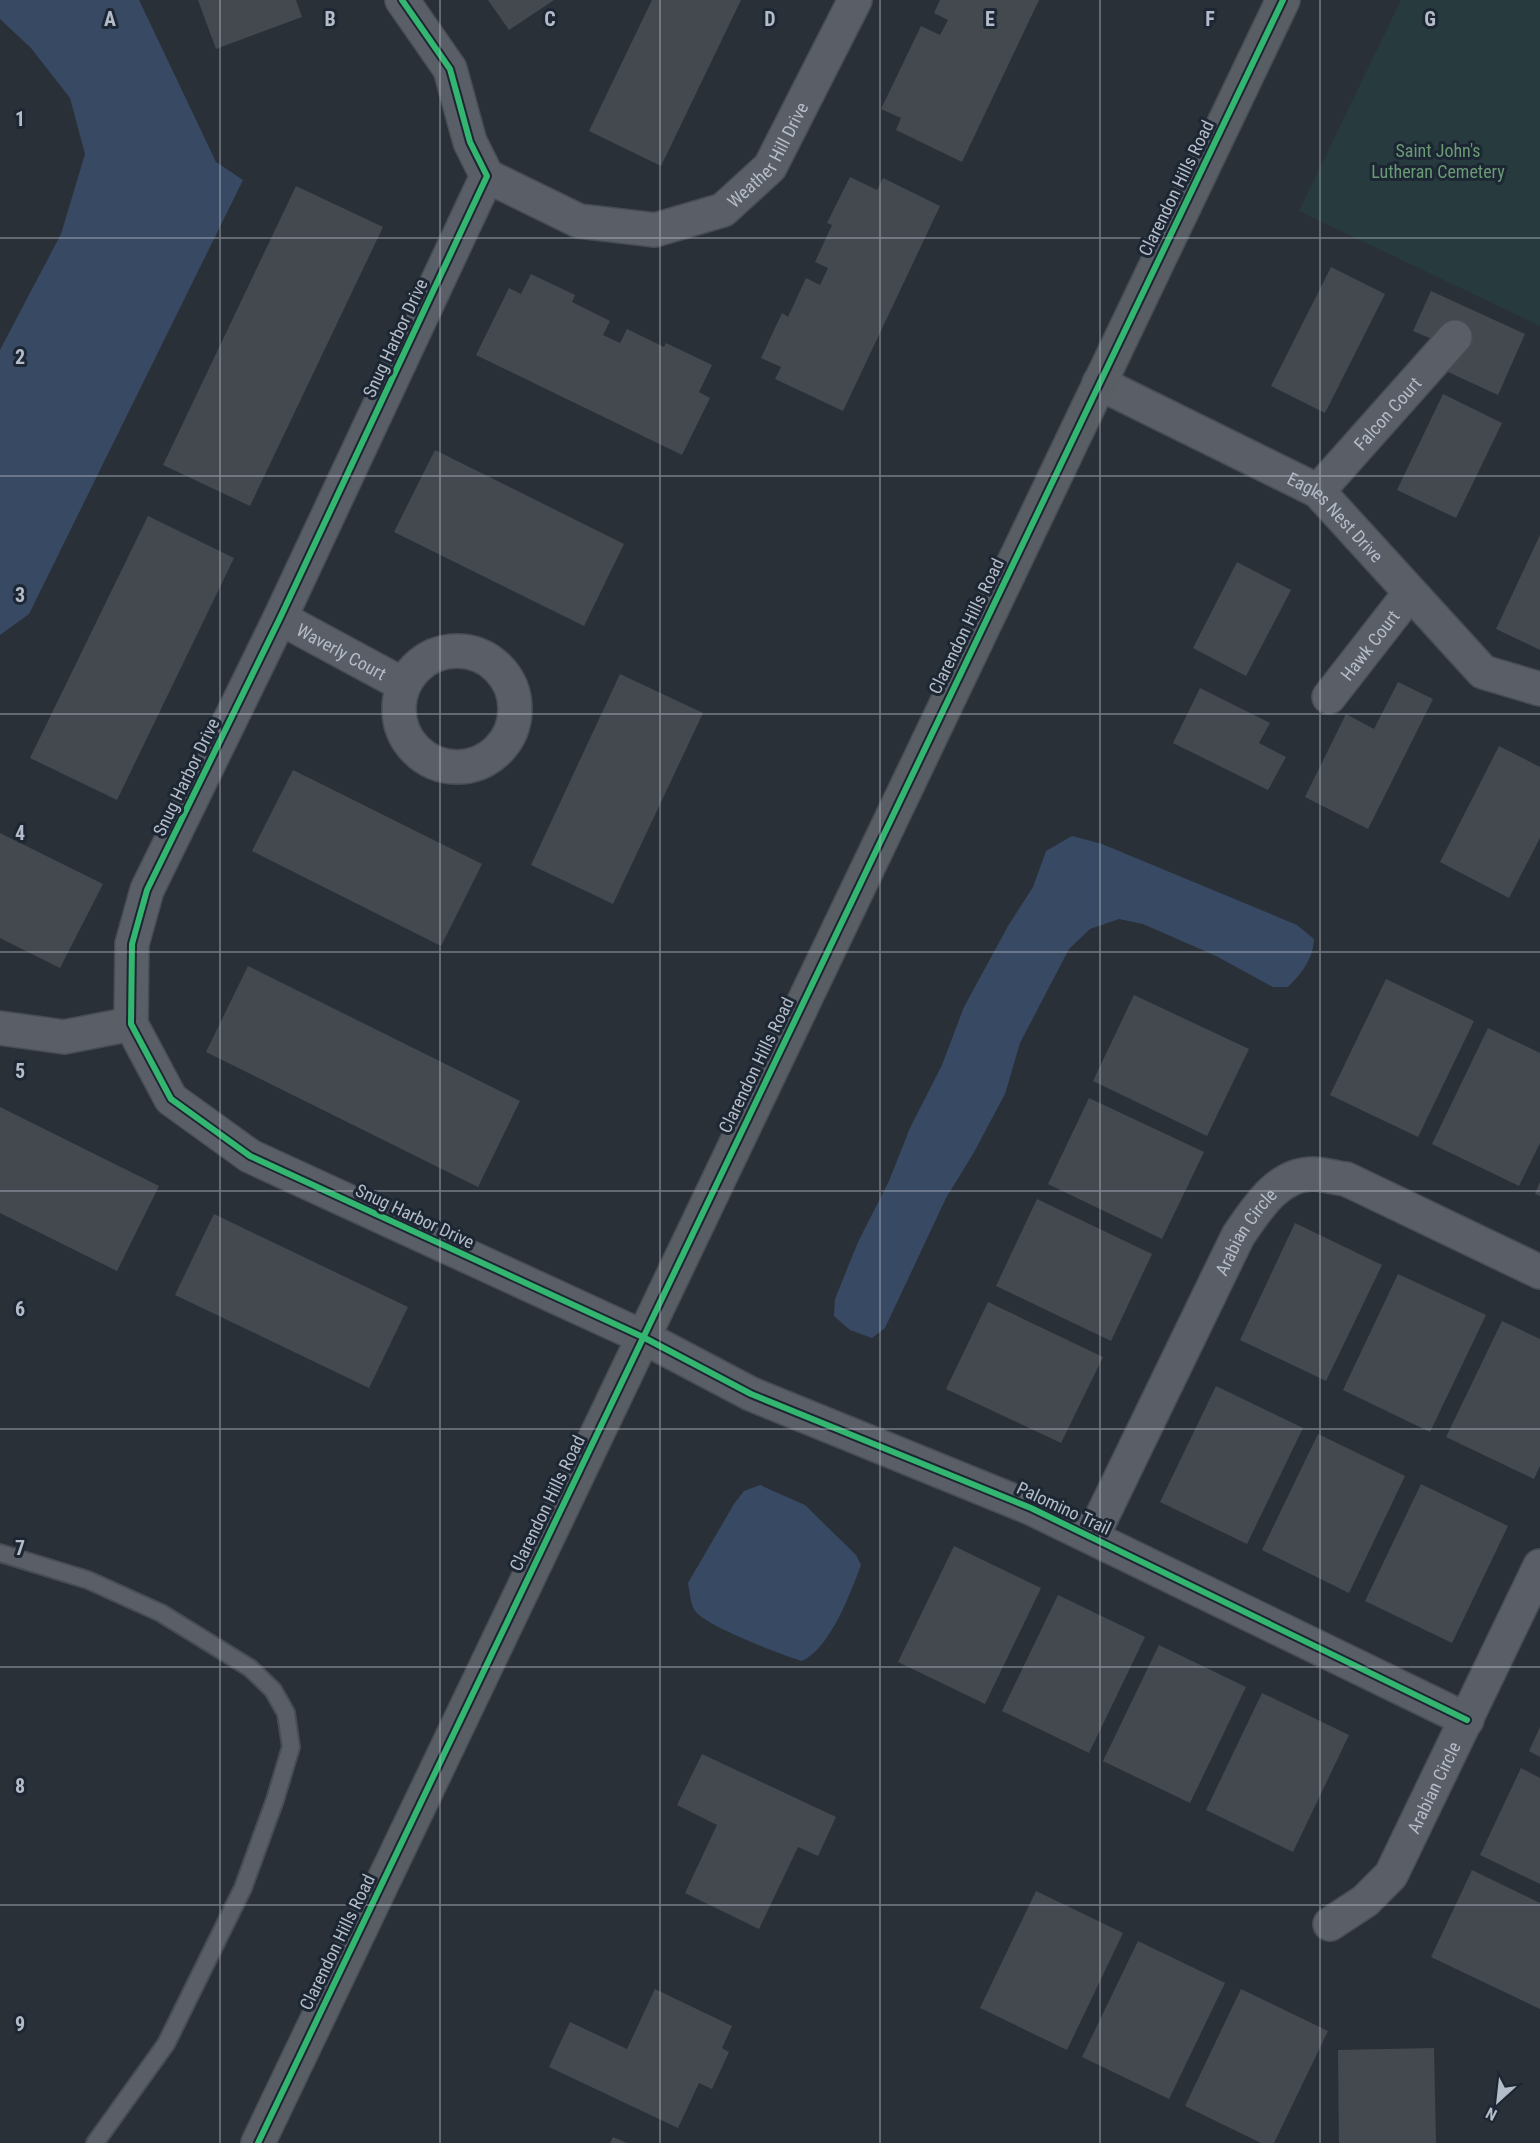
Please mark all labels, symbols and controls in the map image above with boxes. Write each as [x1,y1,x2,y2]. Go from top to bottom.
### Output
text: A [104,7,116,31]
text: B [324,7,336,31]
text: C [544,7,556,31]
text: D [764,7,776,31]
text: E [985,7,995,31]
text: F [1205,7,1215,31]
text: G [1424,7,1436,31]
street label: Weather Hill Drive [723,98,812,212]
text: 1 [15,107,25,131]
street label: Clarendon Hills Road [1134,117,1218,259]
park label: Saint John's Lutheran Cemetery [1371,140,1505,182]
street label: Snug Harbor Drive [358,275,432,401]
text: 2 [15,345,25,369]
street label: Falcon Court [1349,372,1425,454]
street label: Eagles Nest Drive [1284,467,1388,566]
street label: Clarendon Hills Road [924,555,1008,697]
text: 3 [15,583,25,607]
street label: Hawk Court [1336,606,1403,684]
street label: Waverly Court [293,619,390,684]
street label: Snug Harbor Drive [148,715,224,839]
text: 4 [15,821,25,845]
street label: Clarendon Hills Road [714,994,798,1136]
text: 5 [15,1059,25,1083]
street label: Snug Harbor Drive [352,1179,478,1253]
street label: Arabian Circle [1210,1184,1280,1279]
text: 6 [15,1297,25,1321]
street label: Clarendon Hills Road [505,1432,589,1574]
street label: Palomino Trail [1014,1477,1114,1539]
text: 7 [15,1536,25,1560]
street label: Arabian Circle [1402,1738,1464,1837]
text: 8 [15,1774,25,1798]
street label: Clarendon Hills Road [295,1871,379,2013]
text: 9 [15,2012,25,2036]
north arrow [1468,2071,1528,2131]
text: N [1483,2103,1500,2125]

